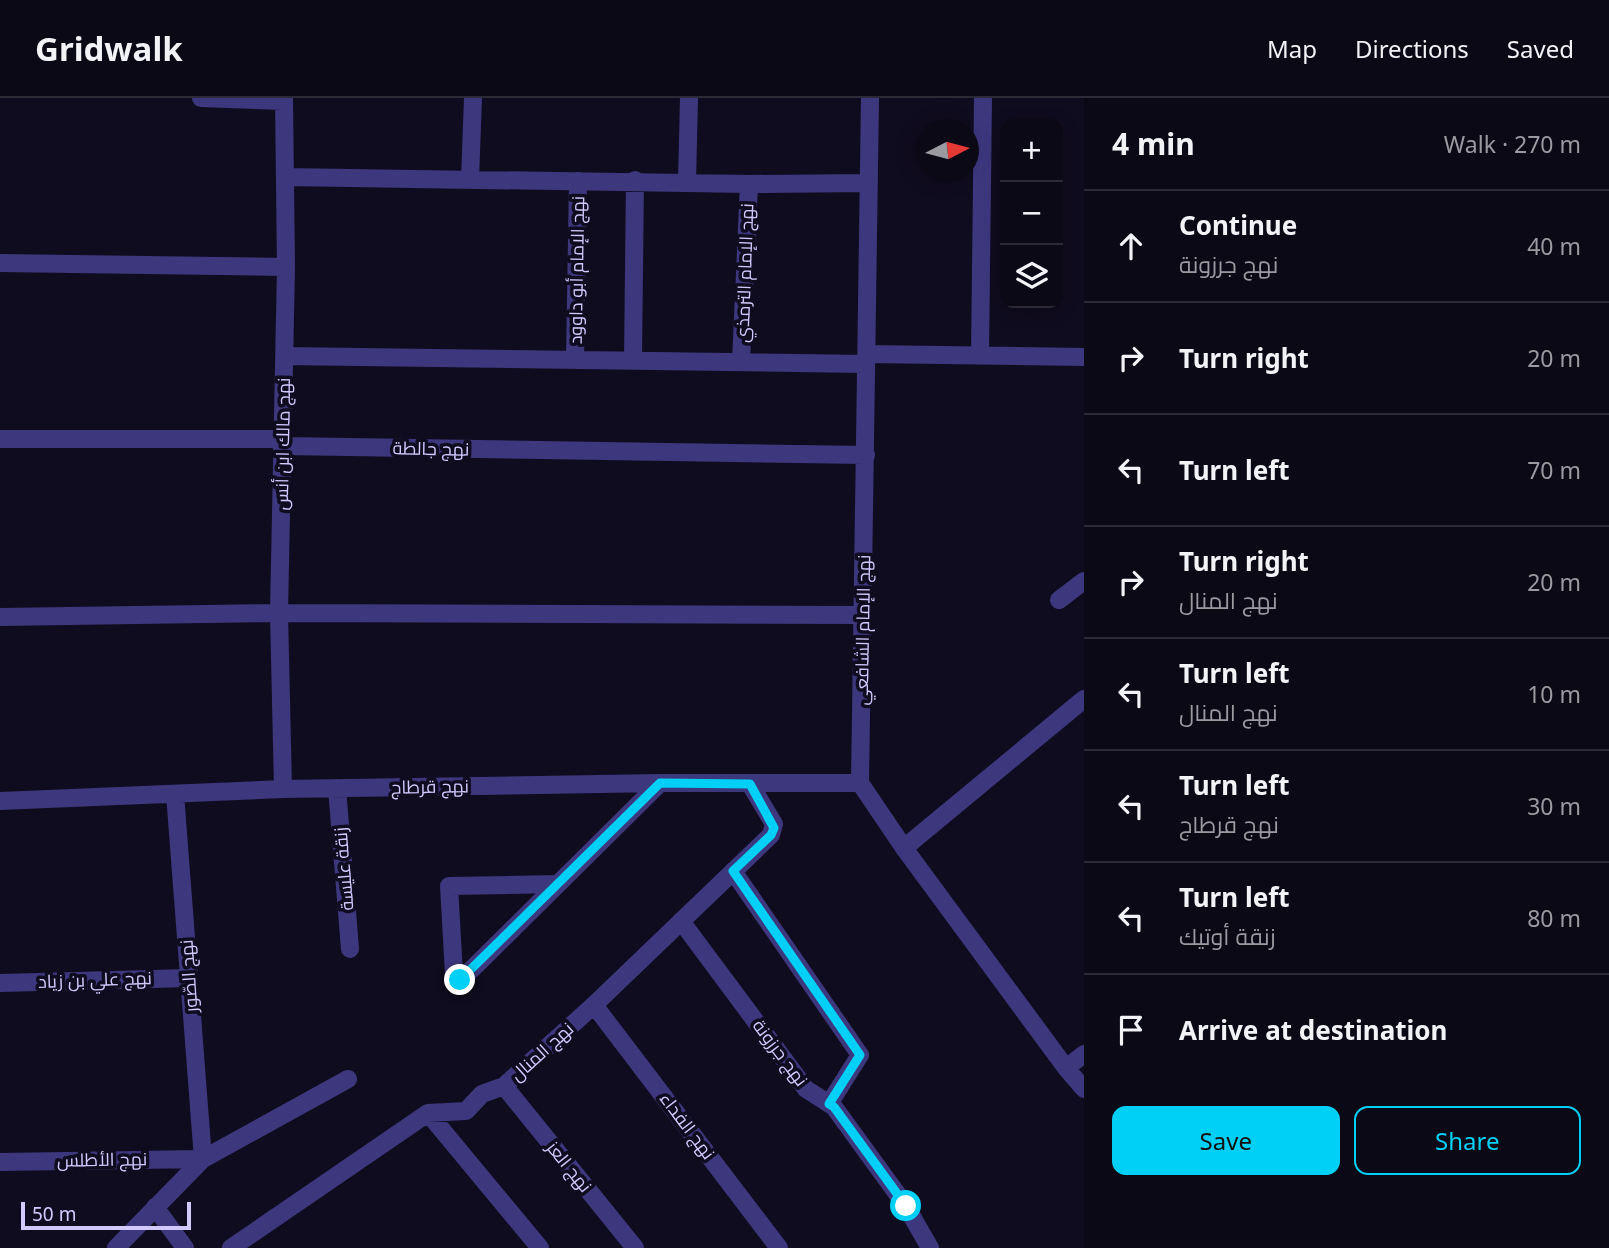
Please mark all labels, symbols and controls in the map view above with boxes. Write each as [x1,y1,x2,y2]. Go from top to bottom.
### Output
text: Gridwalk [35,26,183,71]
text: Map [1267,32,1317,65]
text: Directions [1355,32,1469,65]
text: Saved [1507,32,1574,65]
north arrow [916,119,979,182]
map controls [1000,119,1063,308]
button: + [1000,119,1063,182]
text: 4 min [1112,123,1195,164]
text: Walk · 270 m [1444,128,1581,160]
button: − [1000,182,1063,245]
street label: نهج الإمام أبو داوود [563,196,590,344]
street label: نهج الإمام الترمذي [730,203,761,343]
text: Continue [1179,207,1297,243]
icon: ahead [1112,227,1150,265]
text: 40 m [1527,230,1581,262]
button: layers [1000,245,1063,308]
text: نهج جرزونة [1179,248,1278,280]
icon: right [1112,339,1150,377]
text: Turn right [1179,340,1309,376]
text: 20 m [1527,342,1581,374]
street label: نهج مالك ابن أنس [269,377,296,511]
street label: نهج جالطة [392,435,470,462]
icon: left [1112,451,1150,489]
text: Turn left [1179,452,1290,488]
text: 70 m [1527,454,1581,486]
text: Turn right [1179,543,1309,579]
street label: نهج الإمام الشافعي [849,554,878,706]
icon: right [1112,563,1150,601]
text: 20 m [1527,566,1581,598]
text: نهج المنال [1179,584,1278,616]
text: Turn left [1179,655,1290,691]
icon: left [1112,675,1150,713]
text: 10 m [1527,678,1581,710]
text: نهج المنال [1179,696,1278,728]
text: Turn left [1179,767,1290,803]
street label: نهج قرطاج [391,773,469,800]
icon: left [1112,787,1150,825]
text: 30 m [1527,790,1581,822]
text: نهج قرطاج [1179,808,1279,840]
street label: زنقة عليسة [327,826,359,912]
text: Turn left [1179,879,1290,915]
icon: left [1112,899,1150,937]
text: 80 m [1527,902,1581,934]
text: زنقة أوتيك [1179,920,1276,952]
street label: نهج الصّور [173,939,204,1014]
route end [444,964,475,995]
street label: نهج علي بن زياد [38,965,152,996]
icon: arrive [1112,1011,1150,1049]
text: Arrive at destination [1179,1012,1448,1048]
street label: نهج جرزونة [747,1014,814,1091]
street label: نهج المنال [505,1017,579,1087]
street label: نهج الفداء [654,1087,721,1164]
button: Save [1112,1106,1340,1175]
button: Share [1354,1106,1581,1175]
street label: نهج العز [540,1135,598,1198]
street label: نهج الأطلس [57,1146,147,1173]
route start [890,1190,921,1221]
scale bar [21,1199,191,1231]
text: 50 m [32,1201,76,1227]

